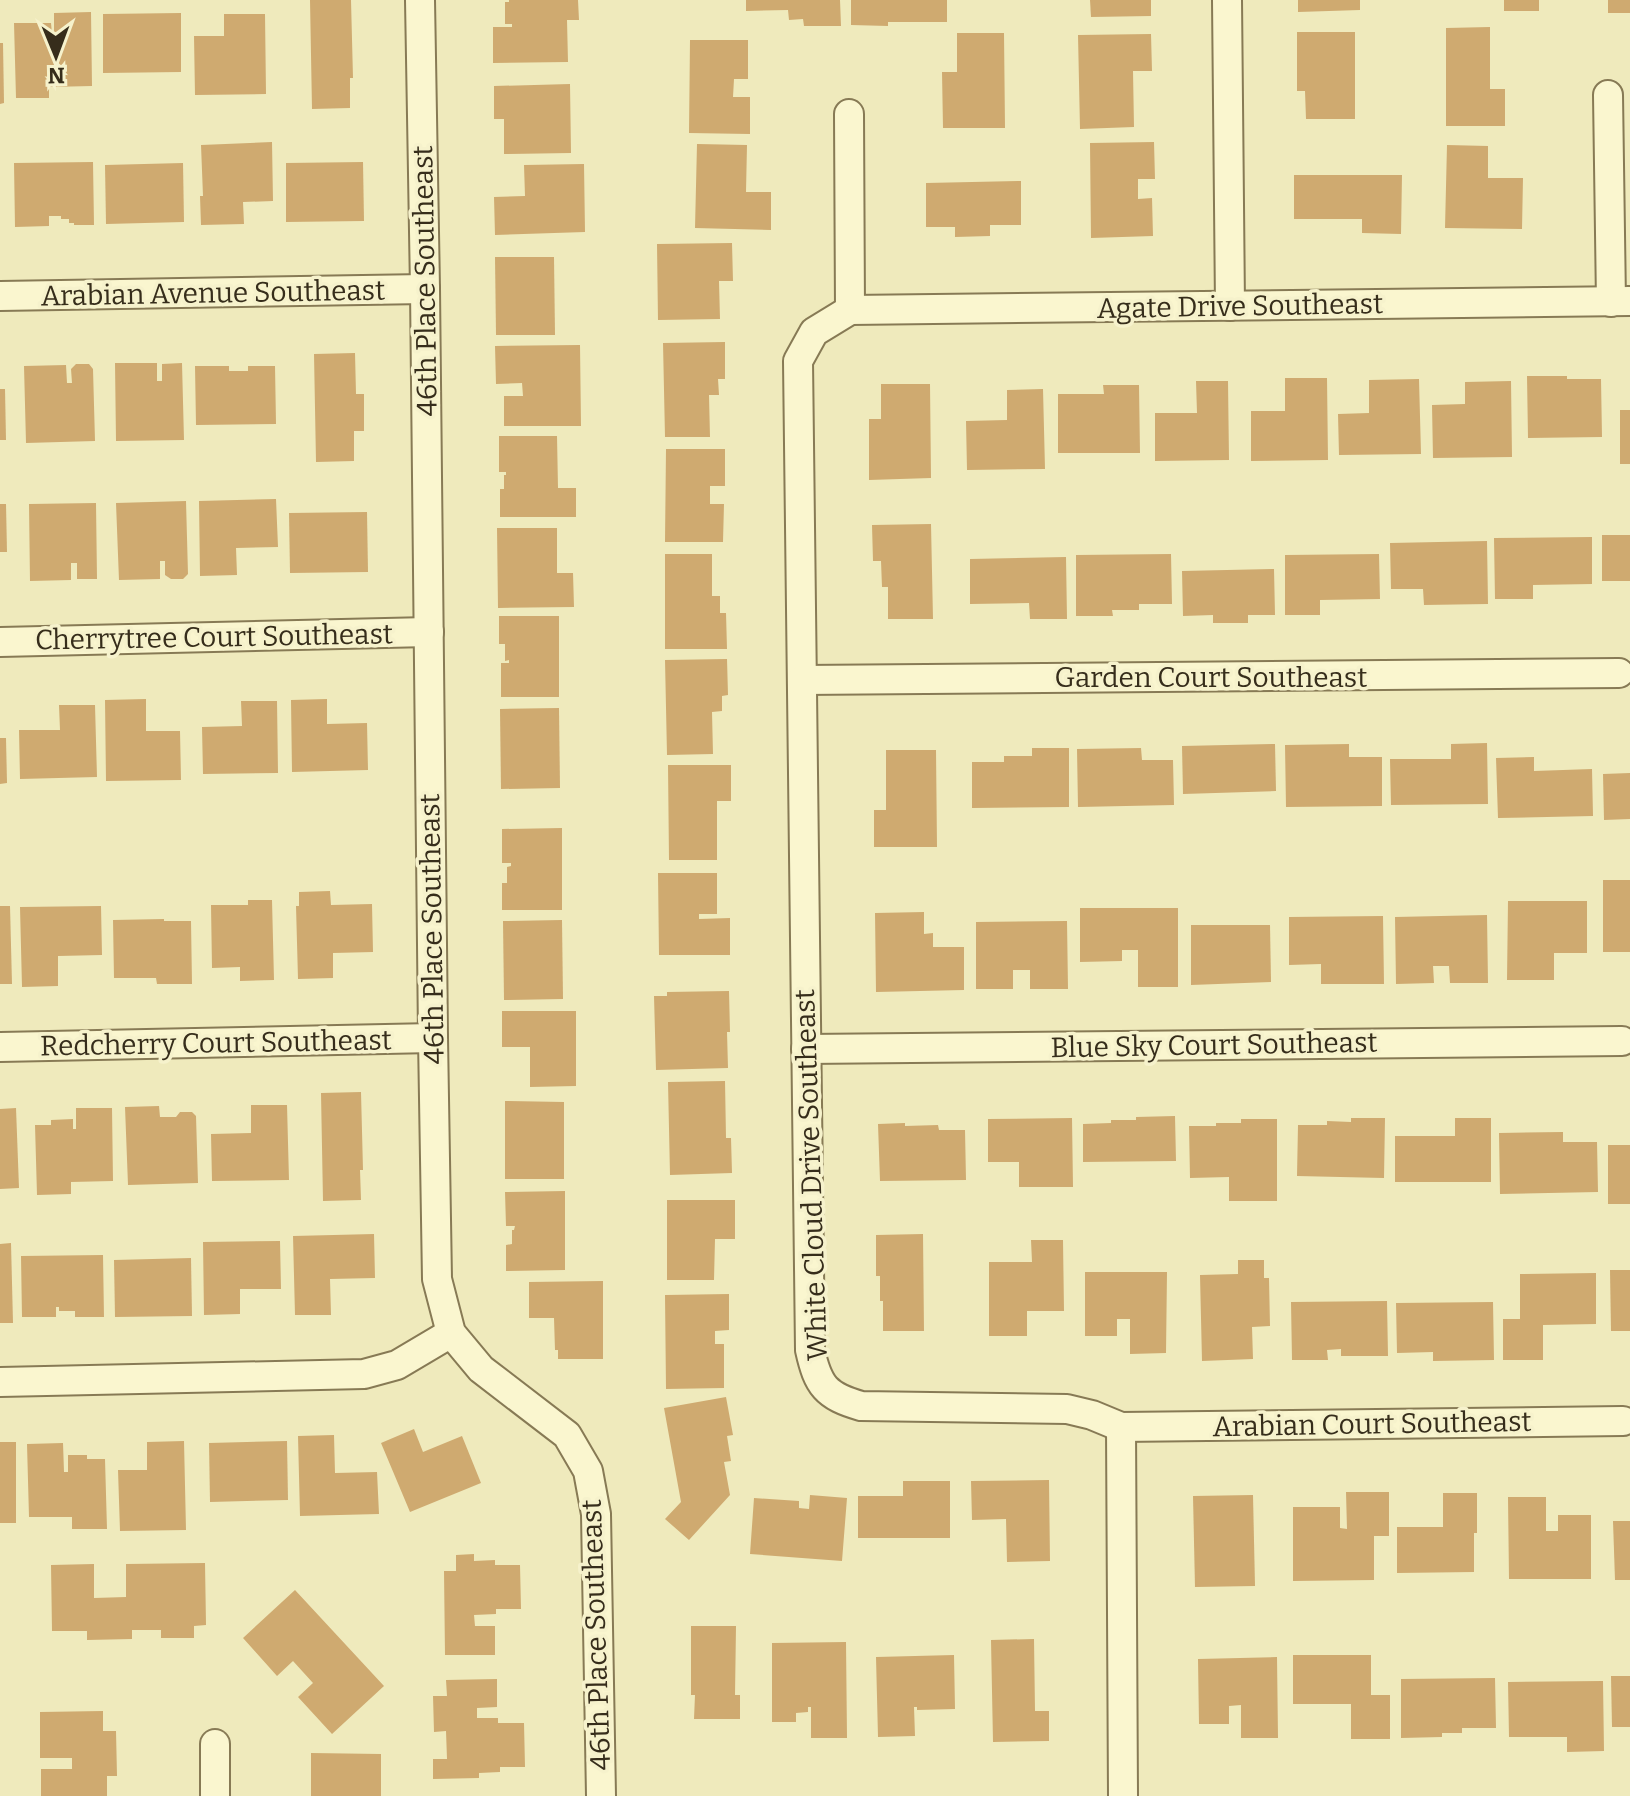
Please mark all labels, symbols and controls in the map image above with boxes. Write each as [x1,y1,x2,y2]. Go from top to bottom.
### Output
north arrow [16,16,96,96]
text: N [48,62,65,89]
street label: 46th Place Southeast [406,145,444,417]
street label: Arabian Avenue Southeast [41,273,385,313]
street label: Agate Drive Southeast [1097,287,1383,325]
street label: Cherrytree Court Southeast [35,617,393,657]
street label: Garden Court Southeast [1055,661,1367,694]
street label: 46th Place Southeast [413,793,451,1065]
street label: White Cloud Drive Southeast [788,989,834,1361]
street label: Redcherry Court Southeast [40,1023,392,1063]
street label: Blue Sky Court Southeast [1050,1026,1378,1064]
street label: Arabian Court Southeast [1212,1405,1532,1443]
street label: 46th Place Southeast [575,1499,617,1771]

